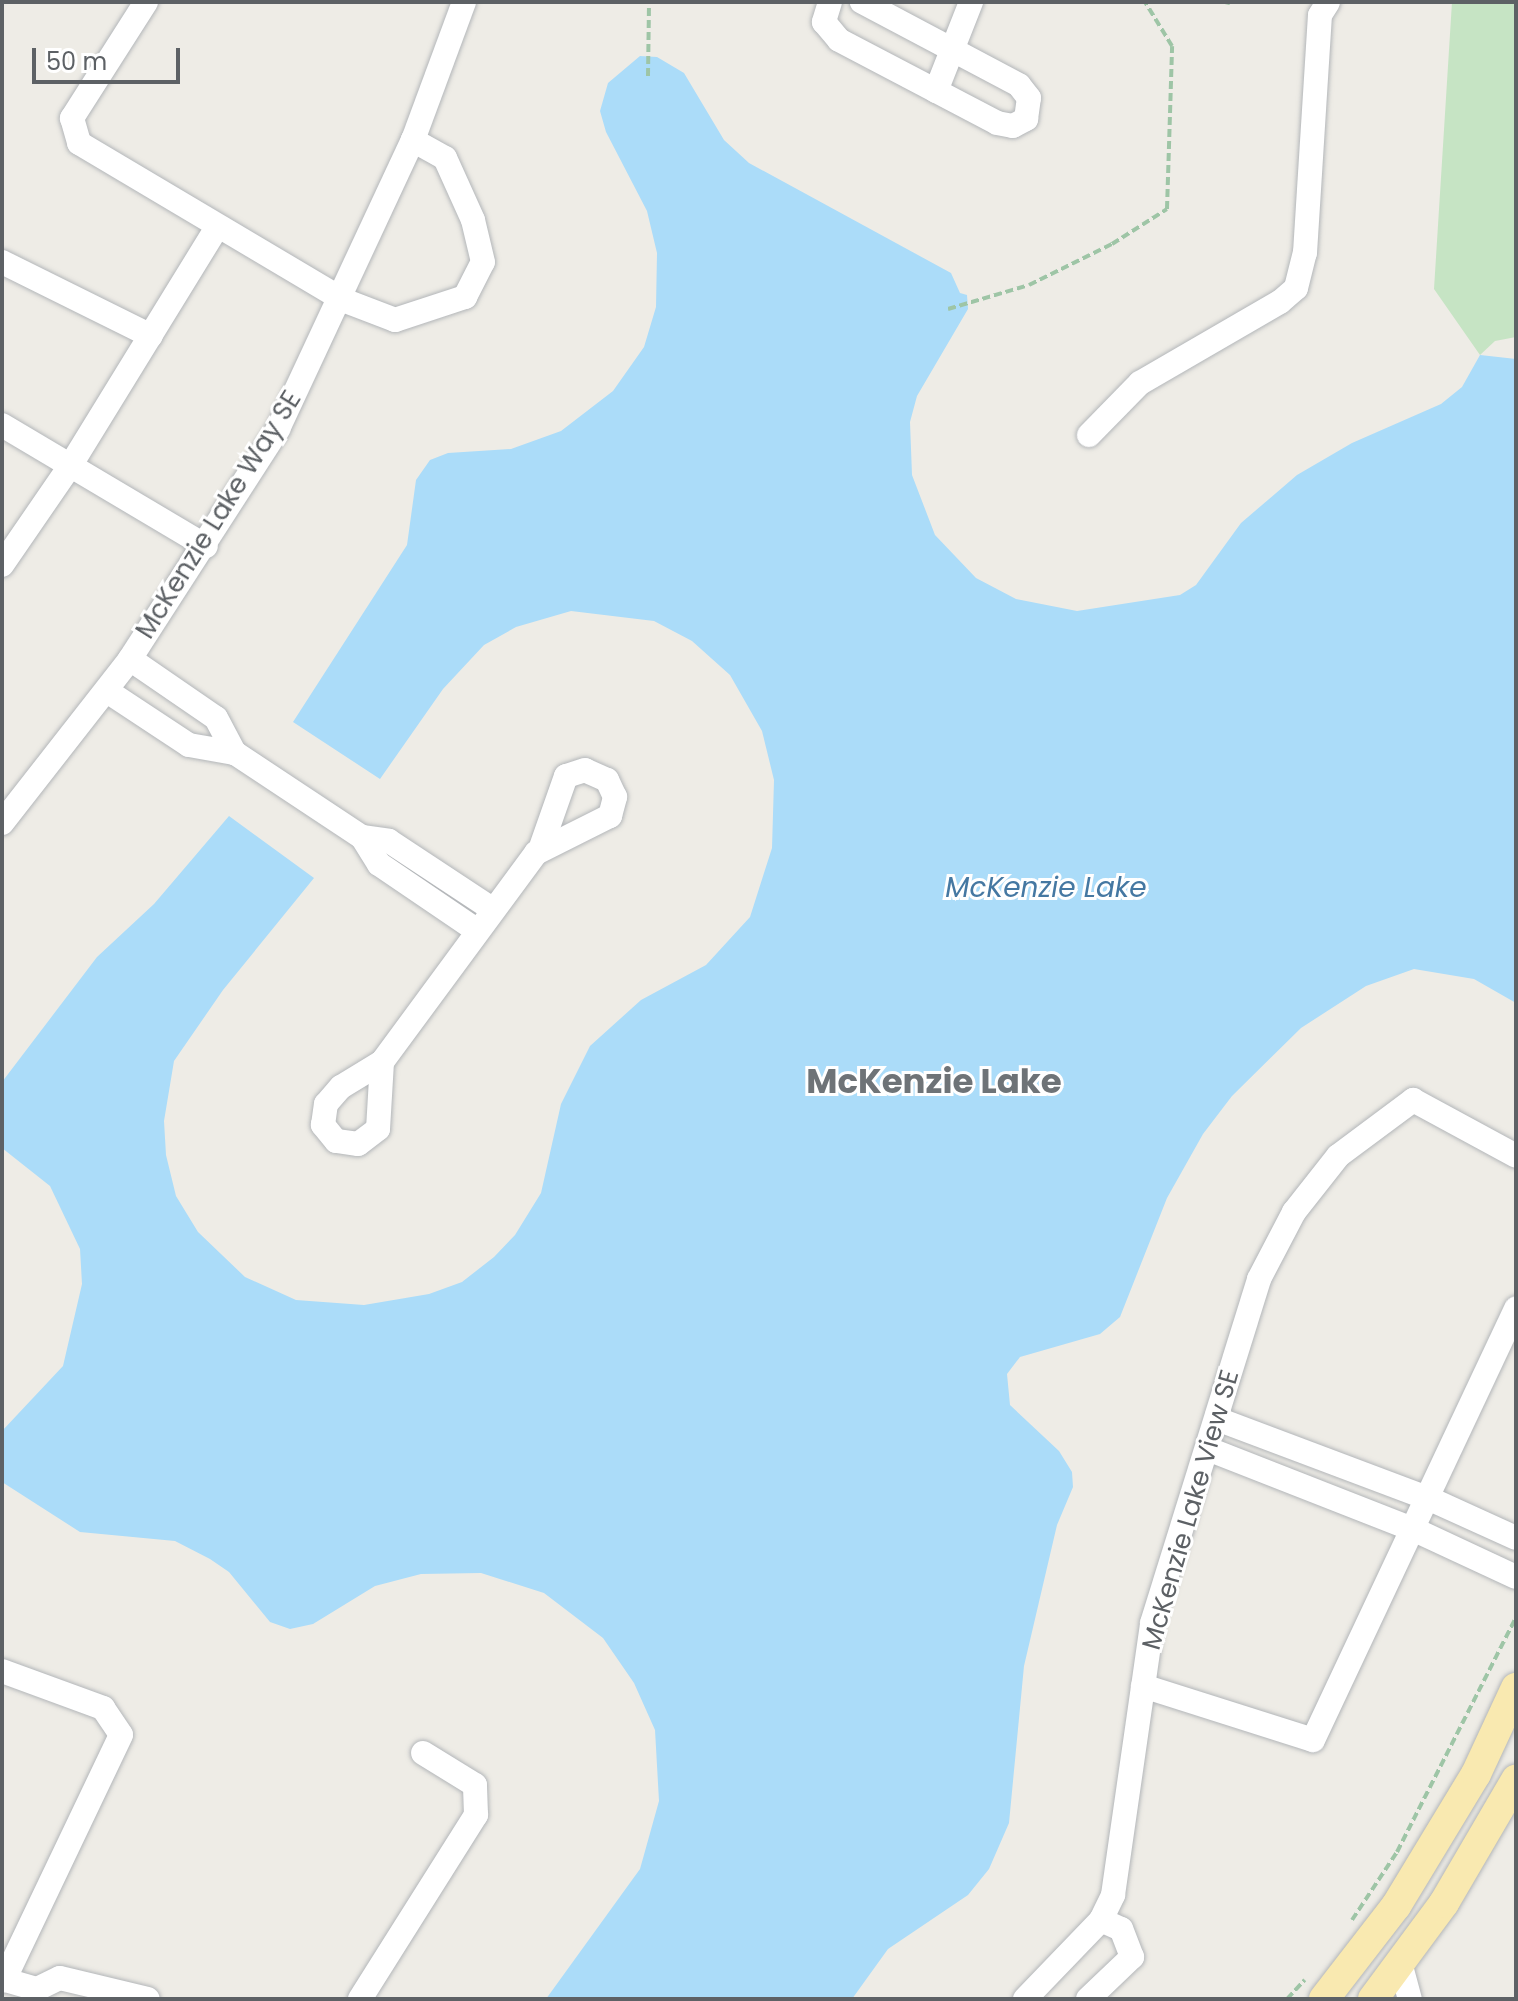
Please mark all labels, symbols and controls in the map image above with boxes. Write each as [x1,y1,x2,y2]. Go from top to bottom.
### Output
scale bar [36,32,184,82]
text: 50 m [46,45,107,78]
street label: McKenzie Lake Way SE [130,385,308,645]
water label: McKenzie Lake [945,871,1147,905]
district label: McKenzie Lake [806,1062,1062,1102]
street label: McKenzie Lake View SE [1136,1366,1246,1654]

